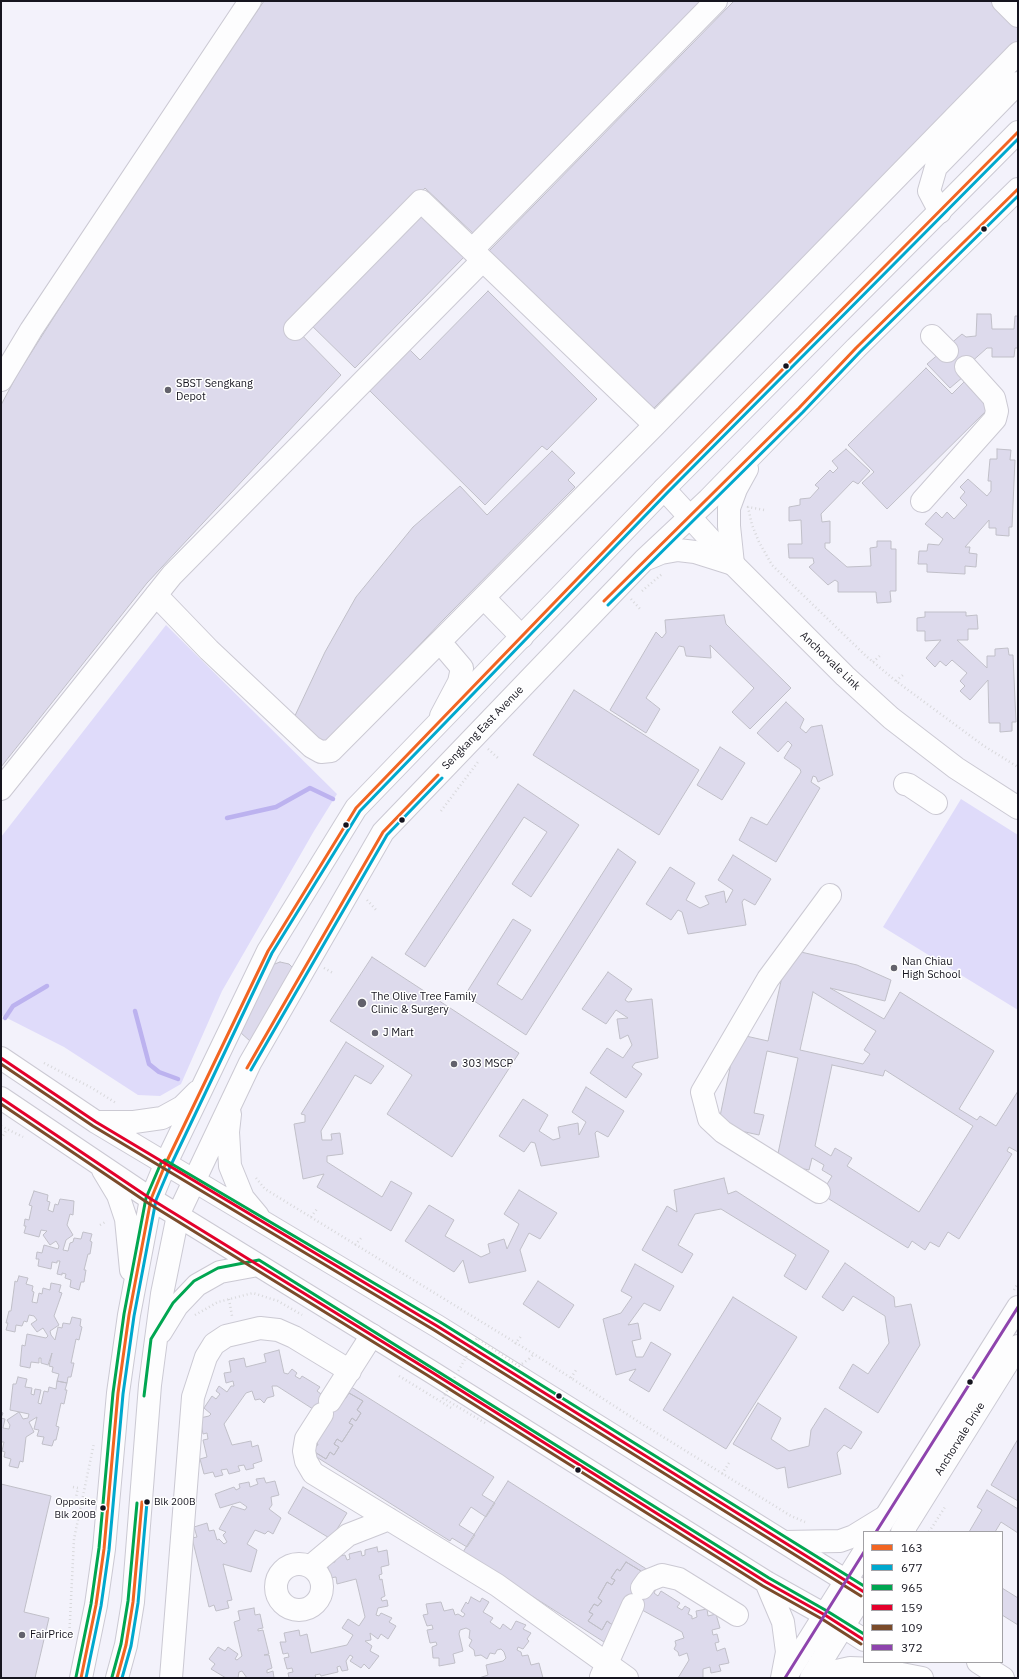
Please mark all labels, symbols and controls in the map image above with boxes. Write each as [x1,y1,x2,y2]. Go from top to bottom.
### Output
unlabelled marker [979,224,989,234]
unlabelled marker [781,361,791,371]
place label: SBST Sengkang Depot [176,377,253,403]
marker: SBST Sengkang Depot [163,385,173,395]
street label: Anchorvale Link [797,629,863,693]
street label: Sengkang East Avenue [440,683,526,773]
unlabelled marker [397,815,407,825]
unlabelled marker [341,820,351,830]
place label: Nan Chiau High School [902,955,961,981]
marker: Nan Chiau High School [889,963,899,973]
place label: The Olive Tree Family Clinic & Surgery [371,990,476,1016]
marker: The Olive Tree Family Clinic & Surgery [356,997,368,1009]
place label: J Mart [383,1026,414,1040]
marker: J Mart [370,1028,380,1038]
place label: 303 MSCP [462,1057,513,1071]
marker: 303 MSCP [449,1059,459,1069]
unlabelled marker [965,1377,975,1387]
unlabelled marker [554,1391,564,1401]
street label: Anchorvale Drive [932,1400,988,1478]
unlabelled marker [573,1465,583,1475]
place label: Opposite Blk 200B [55,1496,96,1520]
place label: Blk 200B [154,1496,195,1508]
marker: Blk 200B [142,1497,152,1507]
marker: Opposite Blk 200B [98,1503,108,1513]
legend [863,1531,1003,1663]
text: 163 [901,1540,923,1555]
text: 677 [901,1560,923,1575]
text: 965 [901,1580,923,1595]
text: 159 [901,1600,923,1615]
text: 109 [901,1620,923,1635]
place label: FairPrice [30,1628,73,1642]
marker: FairPrice [17,1630,27,1640]
text: 372 [901,1640,923,1655]

